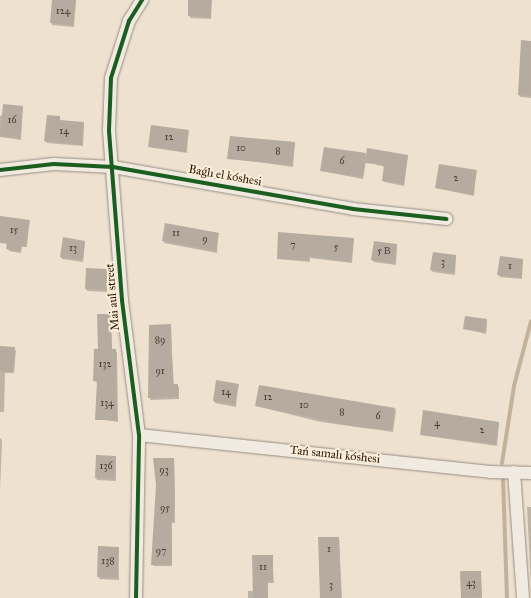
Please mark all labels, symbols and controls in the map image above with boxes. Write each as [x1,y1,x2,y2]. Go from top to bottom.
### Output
house number: 124 [56,6,70,18]
house number: 16 [7,115,17,127]
house number: 14 [59,126,69,138]
house number: 12 [165,132,173,144]
house number: 10 [236,143,246,155]
house number: 8 [275,146,281,158]
house number: 6 [339,156,345,168]
street label: Baǵlı el kóshesi [187,162,263,190]
house number: 2 [454,173,458,185]
house number: 15 [10,225,18,237]
house number: 11 [172,228,180,240]
house number: 9 [202,234,208,246]
house number: 7 [290,240,296,252]
house number: 5 [334,242,338,254]
house number: 13 [69,243,77,255]
house number: 5 В [377,246,391,258]
house number: 3 [441,257,445,269]
house number: 1 [508,261,512,273]
street label: Mai aul street [103,263,123,331]
house number: 89 [155,335,165,347]
house number: 132 [99,359,111,371]
house number: 91 [155,366,165,378]
house number: 14 [221,387,231,399]
house number: 12 [264,392,272,404]
house number: 134 [100,398,114,410]
house number: 10 [299,400,309,412]
house number: 8 [339,407,345,419]
house number: 6 [375,411,381,423]
house number: 4 [434,418,440,430]
house number: 2 [480,425,484,437]
street label: Tań samalı kóshesi [289,443,381,467]
house number: 136 [99,461,113,473]
house number: 93 [159,465,169,477]
house number: 95 [160,503,170,515]
house number: 1 [327,544,331,556]
house number: 97 [156,546,166,558]
house number: 138 [101,556,115,568]
house number: 11 [259,562,267,574]
house number: 43 [466,578,476,590]
house number: 3 [329,580,333,592]

